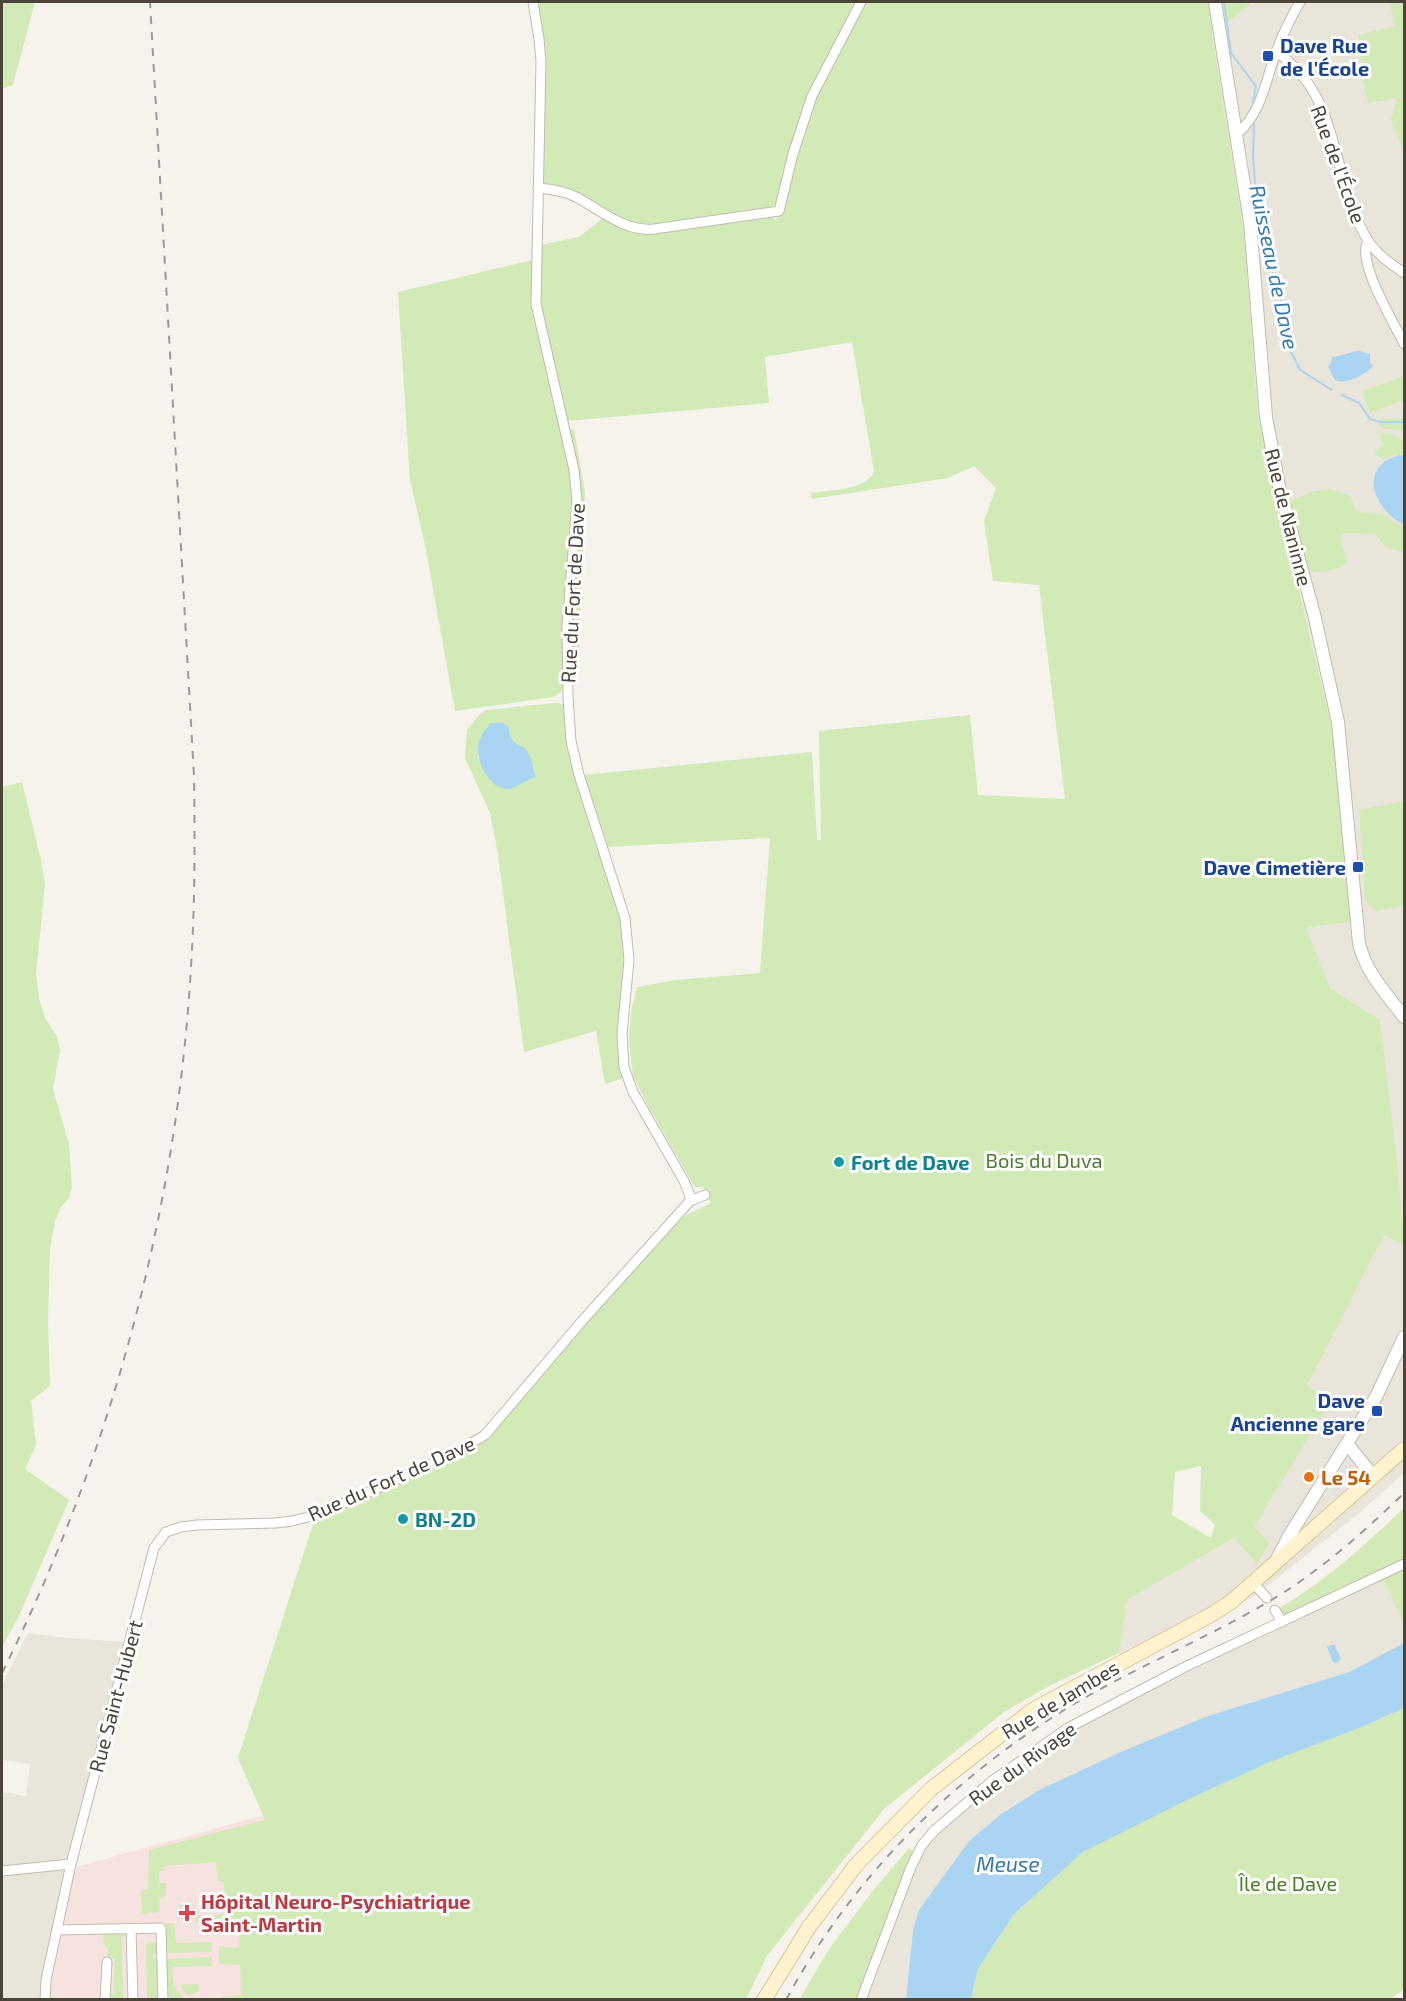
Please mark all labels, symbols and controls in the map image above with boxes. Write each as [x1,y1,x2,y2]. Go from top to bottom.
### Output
place label: Dave Rue de l'École [1280,33,1369,80]
marker: Dave Rue de l'École [1261,49,1275,63]
street label: Rue de l'École [1306,102,1372,226]
water label: Ruisseau de Dave [1245,182,1305,352]
street label: Rue de Naninne [1260,446,1318,588]
street label: Rue du Fort de Dave [555,502,589,684]
place label: Dave Cimetière [1203,855,1346,879]
marker: Dave Cimetière [1351,860,1365,874]
park label: Bois du Duva [986,1148,1102,1172]
place label: Fort de Dave [851,1150,970,1174]
marker: Fort de Dave [832,1155,846,1169]
place label: Dave Ancienne gare [1231,1388,1365,1435]
marker: Dave Ancienne gare [1370,1404,1384,1418]
street label: Rue du Fort de Dave [304,1430,478,1526]
place label: Le 54 [1321,1465,1371,1489]
marker: Le 54 [1302,1470,1316,1484]
place label: BN-2D [415,1507,476,1531]
marker: BN-2D [396,1512,410,1526]
street label: Rue Saint-Hubert [83,1617,147,1775]
street label: Rue de Jambes [997,1655,1123,1743]
street label: Rue du Rivage [964,1716,1080,1810]
water label: Meuse [976,1851,1040,1876]
park label: Île de Dave [1238,1871,1337,1895]
place label: Hôpital Neuro-Psychiatrique Saint-Martin [201,1889,471,1936]
marker: Hôpital Neuro-Psychiatrique Saint-Martin [178,1904,196,1922]

